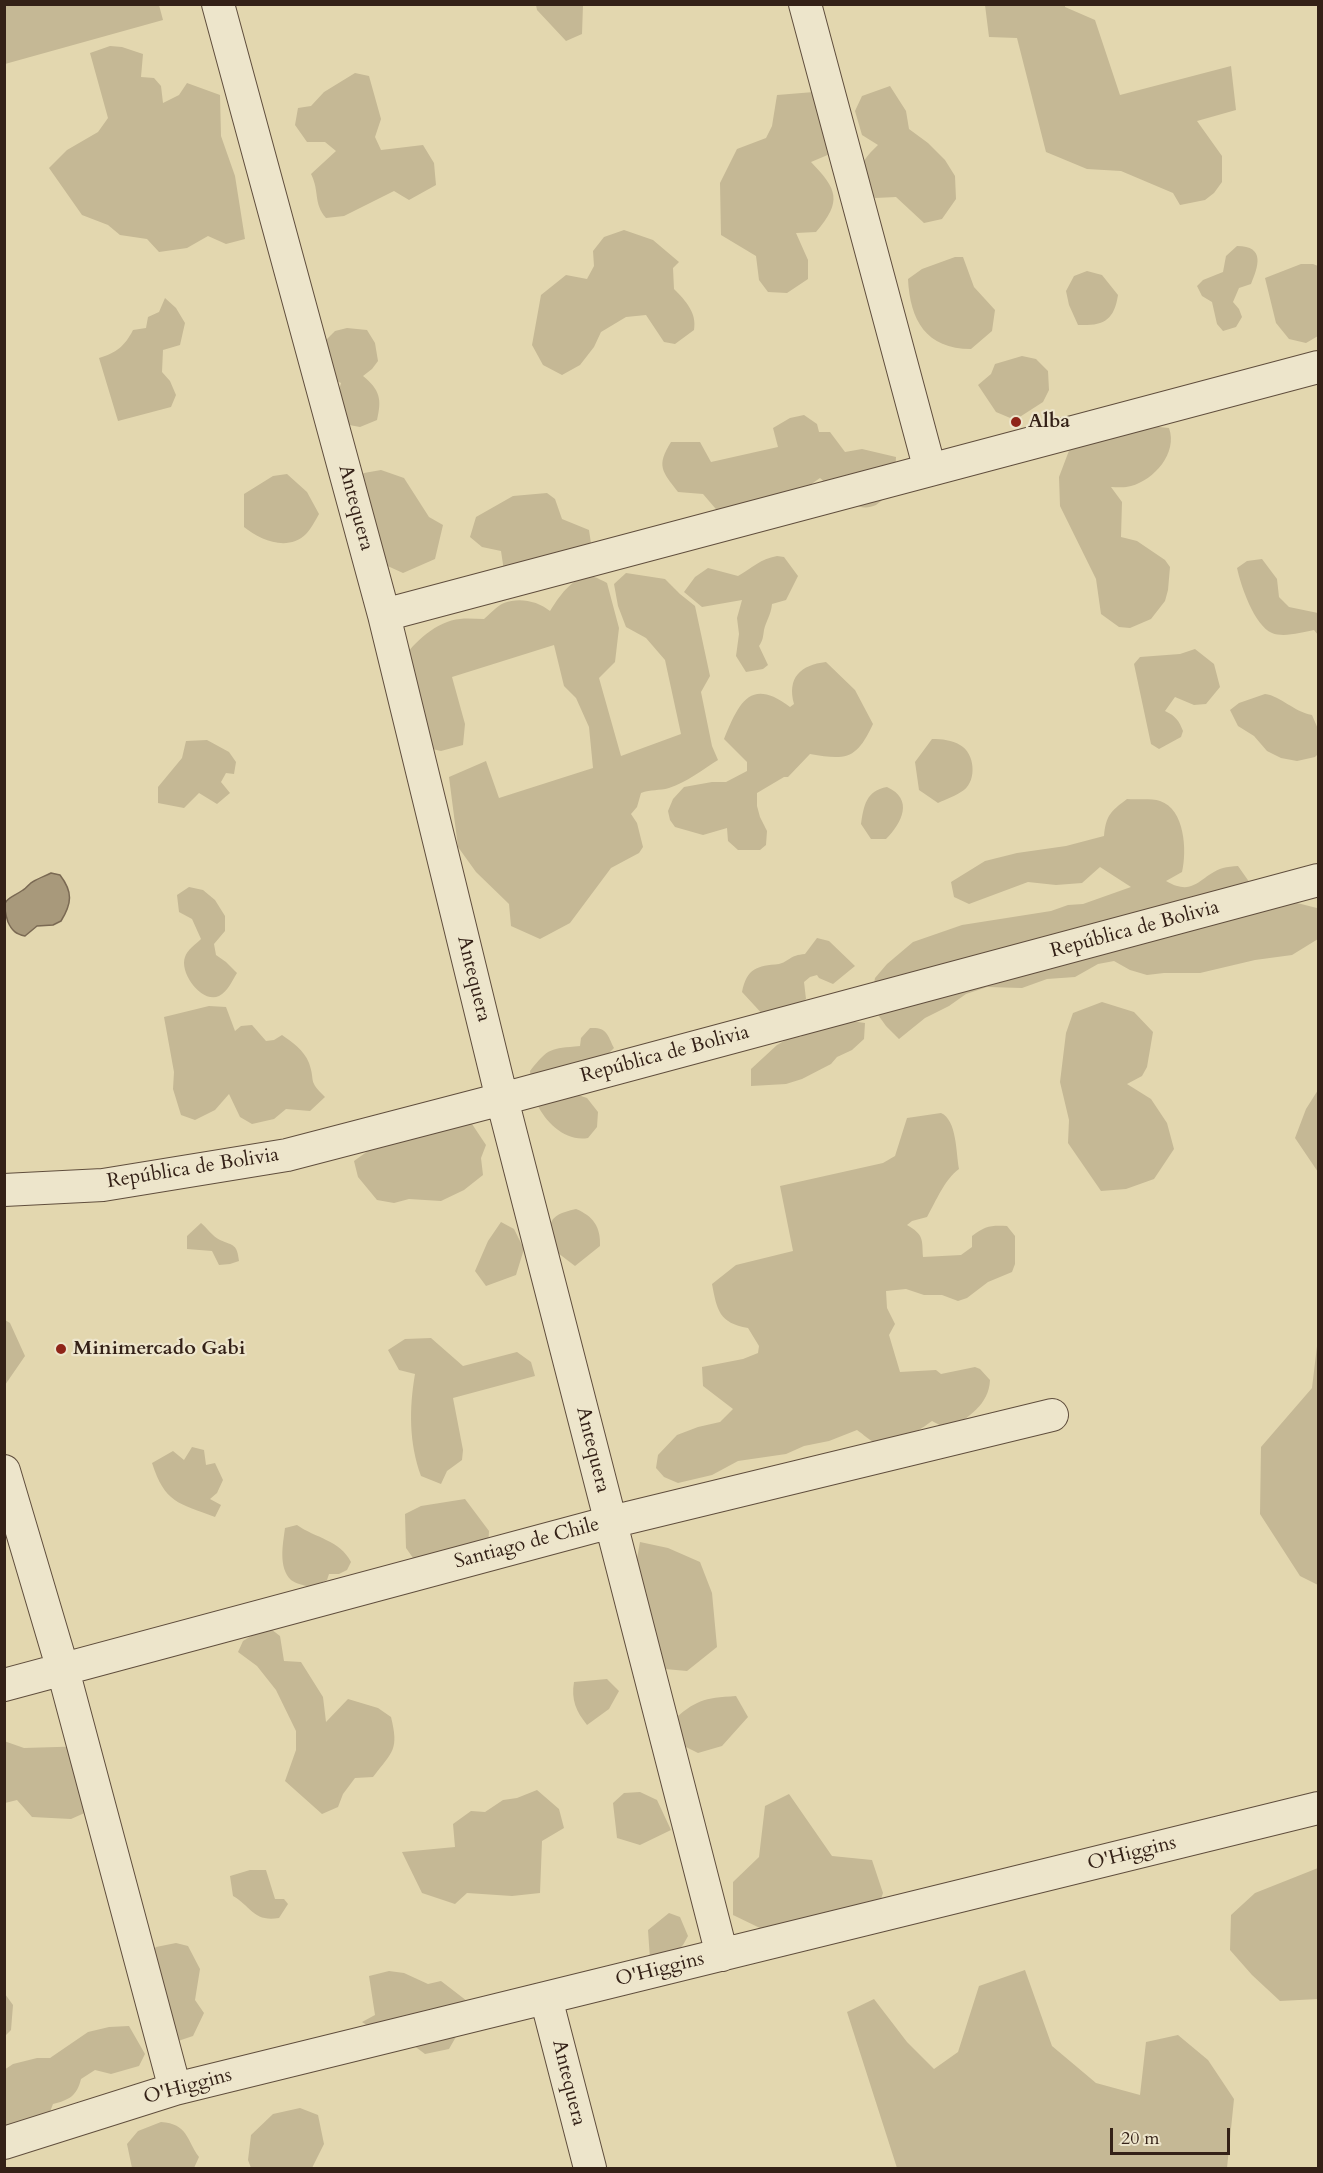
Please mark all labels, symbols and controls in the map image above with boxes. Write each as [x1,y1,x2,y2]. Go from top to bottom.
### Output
place label: Alba [1028,410,1070,434]
marker: Alba [1009,415,1023,429]
street label: Antequera [332,463,378,553]
street label: República de Bolivia [1048,896,1222,964]
street label: Antequera [451,934,495,1024]
street label: República de Bolivia [578,1021,752,1089]
street label: República de Bolivia [105,1144,281,1194]
place label: Minimercado Gabi [73,1337,245,1361]
marker: Minimercado Gabi [54,1342,68,1356]
street label: Antequera [570,1405,614,1495]
street label: Santiago de Chile [452,1513,602,1575]
street label: O'Higgins [1085,1831,1179,1877]
street label: O'Higgins [613,1947,707,1993]
street label: Antequera [546,2038,590,2128]
street label: O'Higgins [141,2064,235,2110]
scale bar [1113,2116,1233,2154]
text: 20 m [1121,2126,1160,2151]

